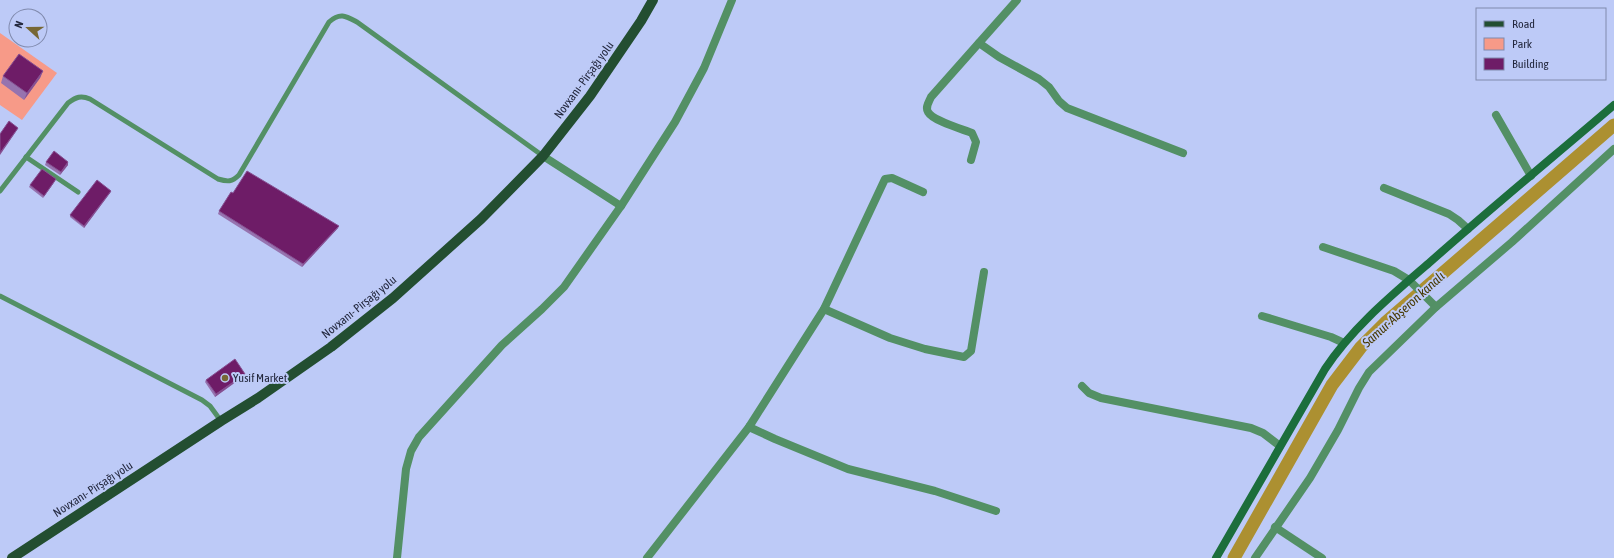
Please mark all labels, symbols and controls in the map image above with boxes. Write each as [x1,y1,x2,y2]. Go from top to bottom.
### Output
north arrow [8,8,48,48]
legend [1476,8,1606,80]
text: Road [1512,17,1535,31]
text: N [12,19,25,30]
text: Park [1512,37,1533,51]
street label: Novxanı- Pirşağı yolu [551,39,617,121]
text: Building [1512,57,1550,71]
water label: Samur-Abşeron kanalı [1358,269,1447,351]
street label: Novxanı- Pirşağı yolu [319,273,399,341]
place label: Yusif Market [233,371,288,385]
marker: Yusif Market [220,373,230,383]
street label: Novxanı- Pirşağı yolu [51,458,136,520]

